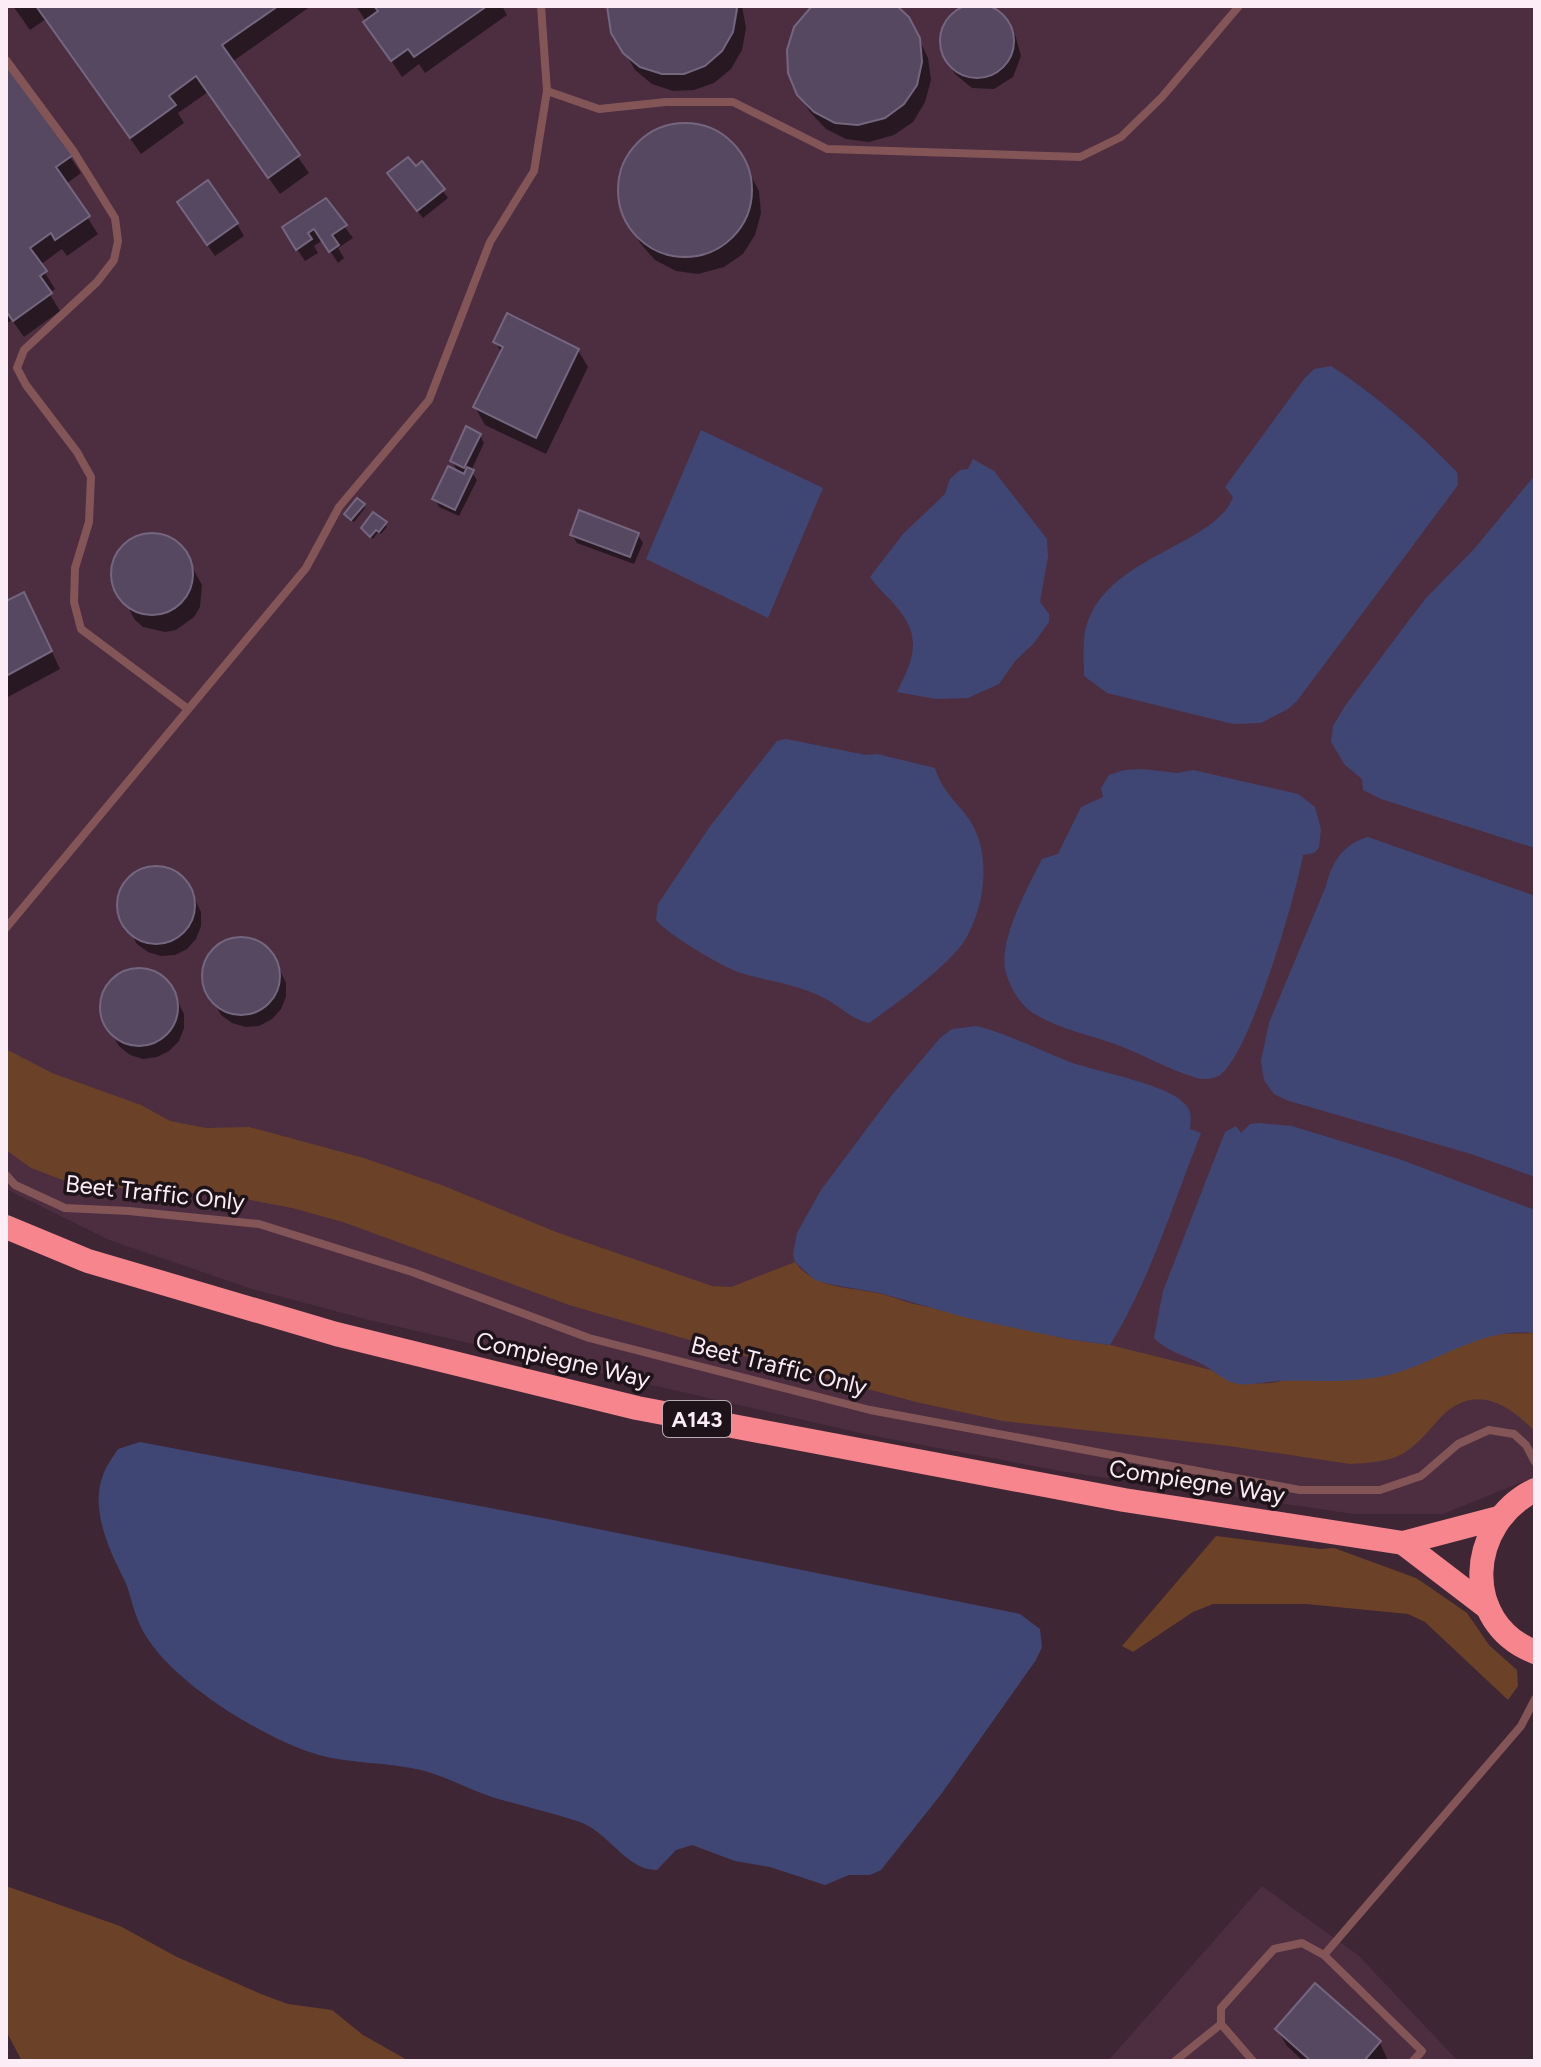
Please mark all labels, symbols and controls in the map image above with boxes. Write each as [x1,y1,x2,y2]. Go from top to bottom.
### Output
street label: Beet Traffic Only [64,1169,247,1216]
street label: Compiegne Way [473,1325,653,1394]
street label: Beet Traffic Only [688,1330,871,1402]
road number: A143 [663,1401,731,1437]
street label: Compiegne Way [1107,1453,1288,1510]

